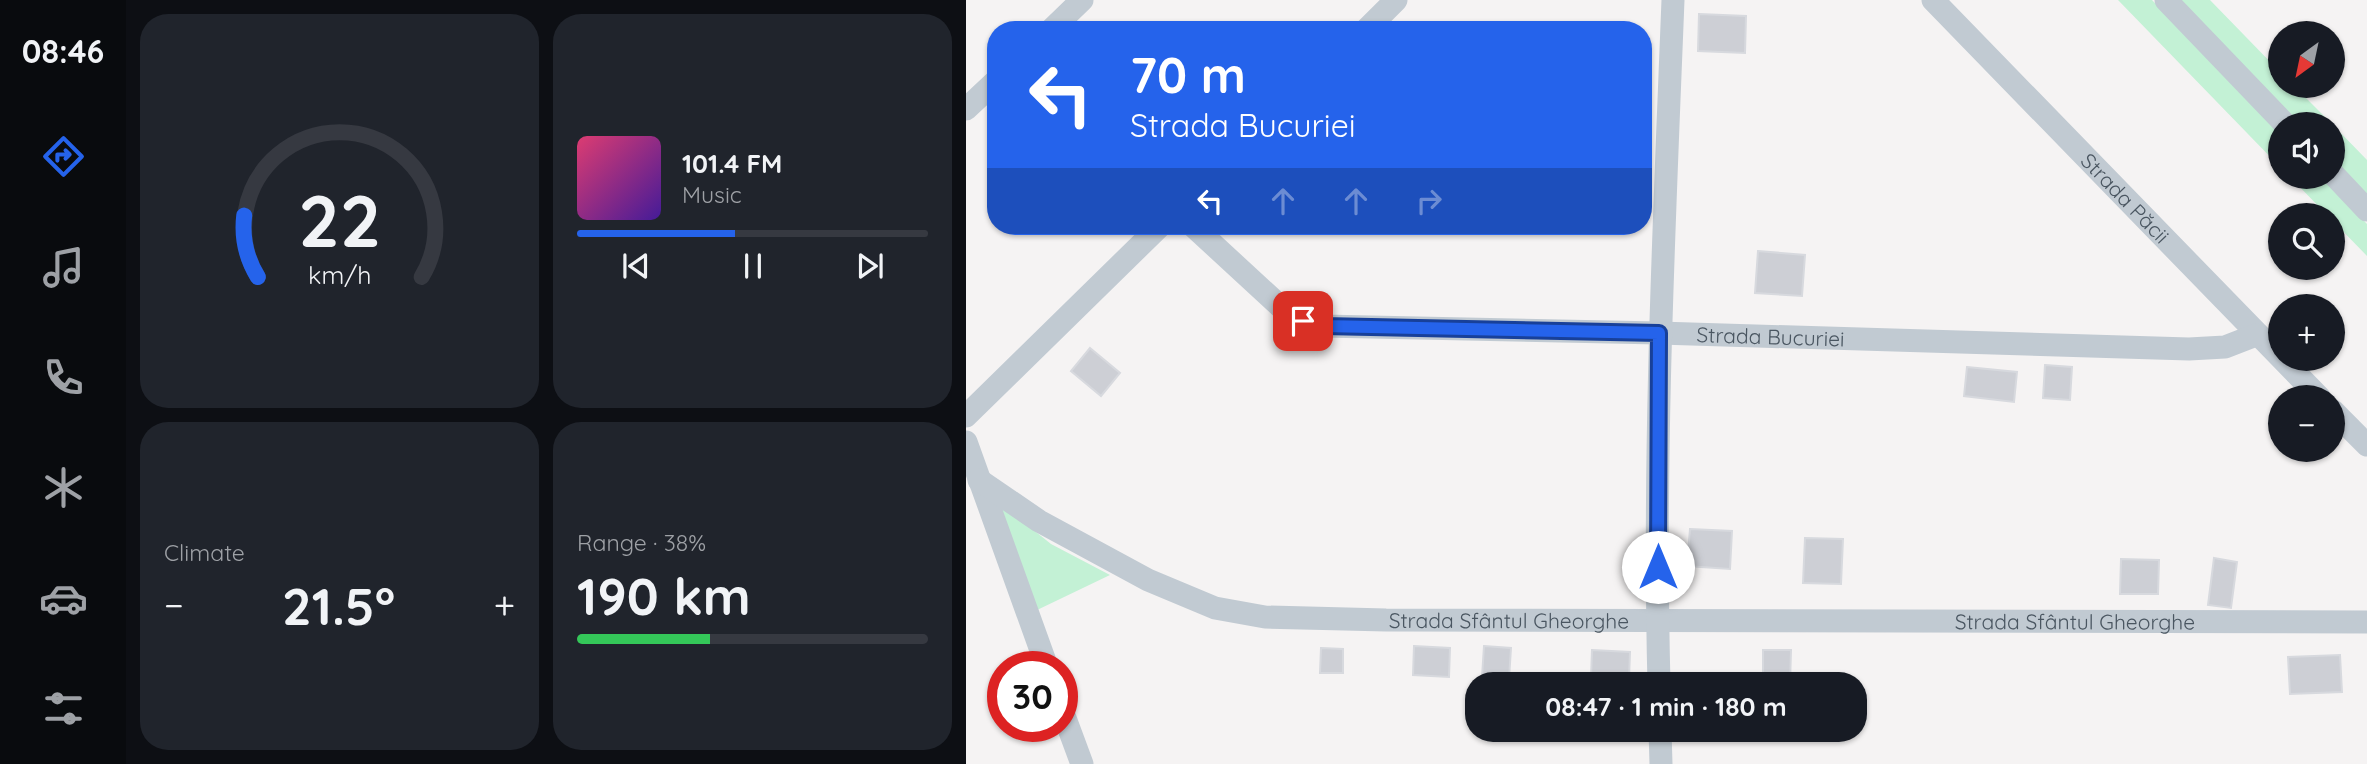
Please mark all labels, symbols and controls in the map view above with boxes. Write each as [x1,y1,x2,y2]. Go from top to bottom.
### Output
north arrow [2268,21,2345,98]
map controls [2268,21,2345,462]
text: 08:46 [22,31,104,71]
text: 70 m [1130,44,1246,105]
icon: left [1015,49,1106,140]
text: Strada Bucuriei [1130,105,1356,145]
button: sound [2268,112,2345,189]
icon: directions [39,132,88,181]
text: 101.4 FM [682,147,782,180]
street label: Strada Păcii [2076,147,2175,248]
text: 22 [298,174,381,265]
text: Music [682,180,742,209]
icon: left [1191,182,1229,220]
icon: ahead [1264,182,1302,220]
icon: ahead [1337,182,1375,220]
icon: right [1410,182,1448,220]
button: search [2268,203,2345,280]
icon: music [39,243,88,292]
icon: previous [617,247,655,285]
icon: pause [734,247,772,285]
icon: next [851,247,889,285]
text: km/h [308,259,371,290]
pin [1273,291,1333,351]
button: + [2268,294,2345,371]
icon: arrive [1284,302,1322,340]
street label: Strada Bucuriei [1696,321,1845,352]
icon: phone [39,353,88,402]
button: − [2268,385,2345,462]
icon: climate [39,463,88,512]
text: Range · 38% [577,528,706,557]
position arrow [1621,530,1695,604]
text: Climate [164,538,245,567]
text: 190 km [577,563,751,628]
text: 21.5° [282,573,395,638]
icon: car [39,574,88,623]
text: − [164,581,184,629]
text: + [494,581,515,629]
street label: Strada Sfântul Gheorghe [1389,607,1629,633]
street label: Strada Sfântul Gheorghe [1955,608,2195,635]
speed limit sign: 30 [987,651,1078,742]
icon: filters [39,684,88,733]
text: 08:47 · 1 min · 180 m [1545,690,1787,723]

